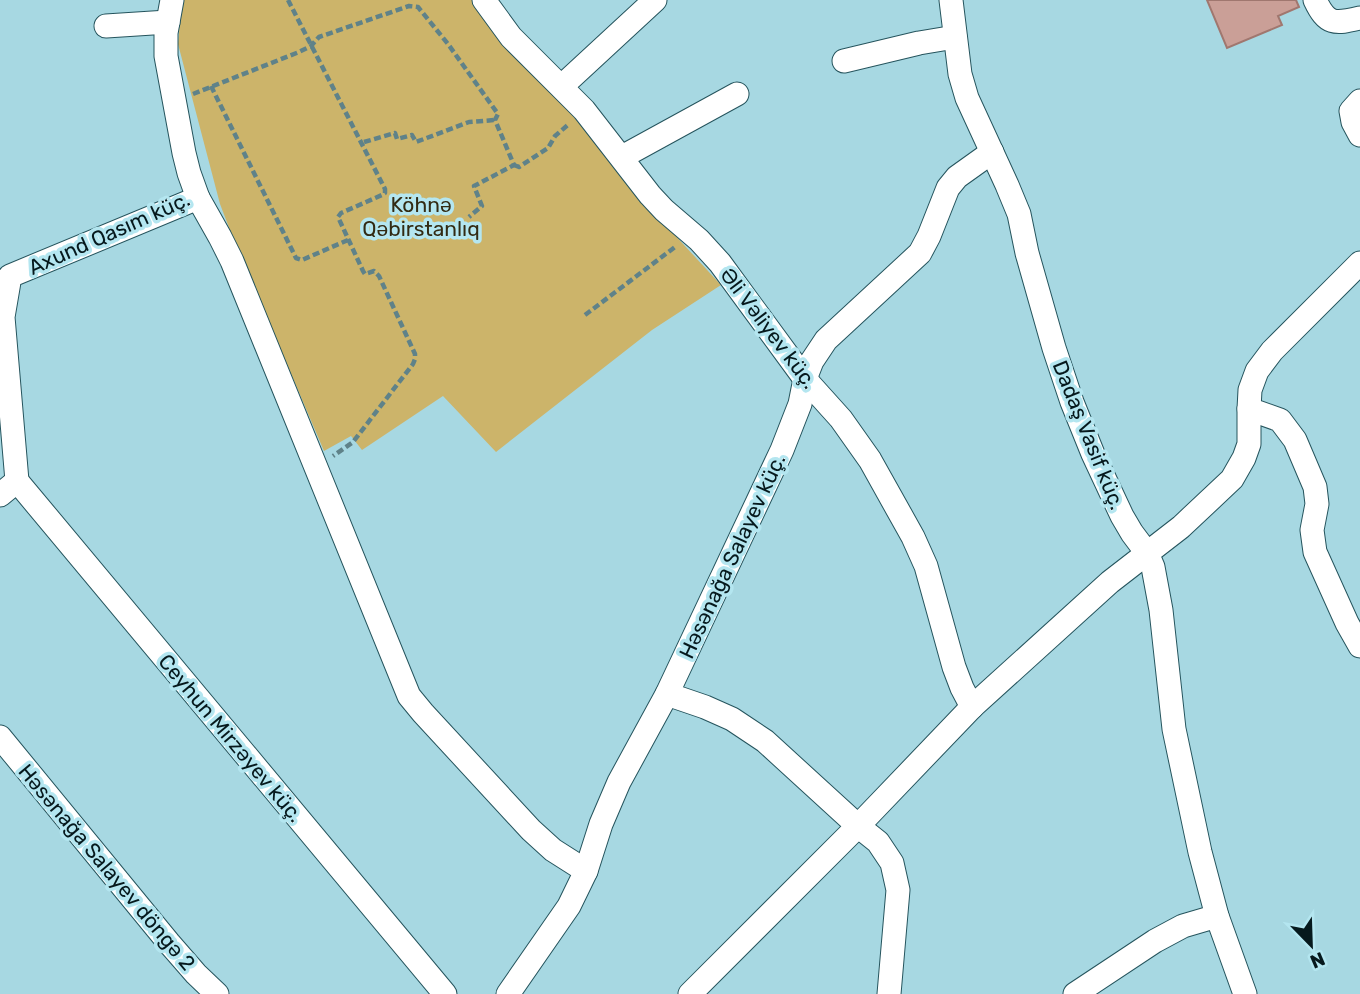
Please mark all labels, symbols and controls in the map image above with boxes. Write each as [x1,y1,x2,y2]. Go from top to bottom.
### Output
street label: Axund Qasım küç. [24,186,194,280]
park label: Köhnə Qəbirstanlıq [362,192,480,241]
street label: Əli Vəliyev küç. [715,262,823,394]
street label: Dadaş Vasif küç. [1048,357,1130,513]
street label: Həsənağa Salayev küç. [674,450,790,662]
street label: Ceyhun Mirzəyev küç. [153,649,309,827]
street label: Həsənağa Salayev döngə 2 [13,759,201,975]
north arrow [1276,910,1346,980]
text: N [1307,947,1328,973]

